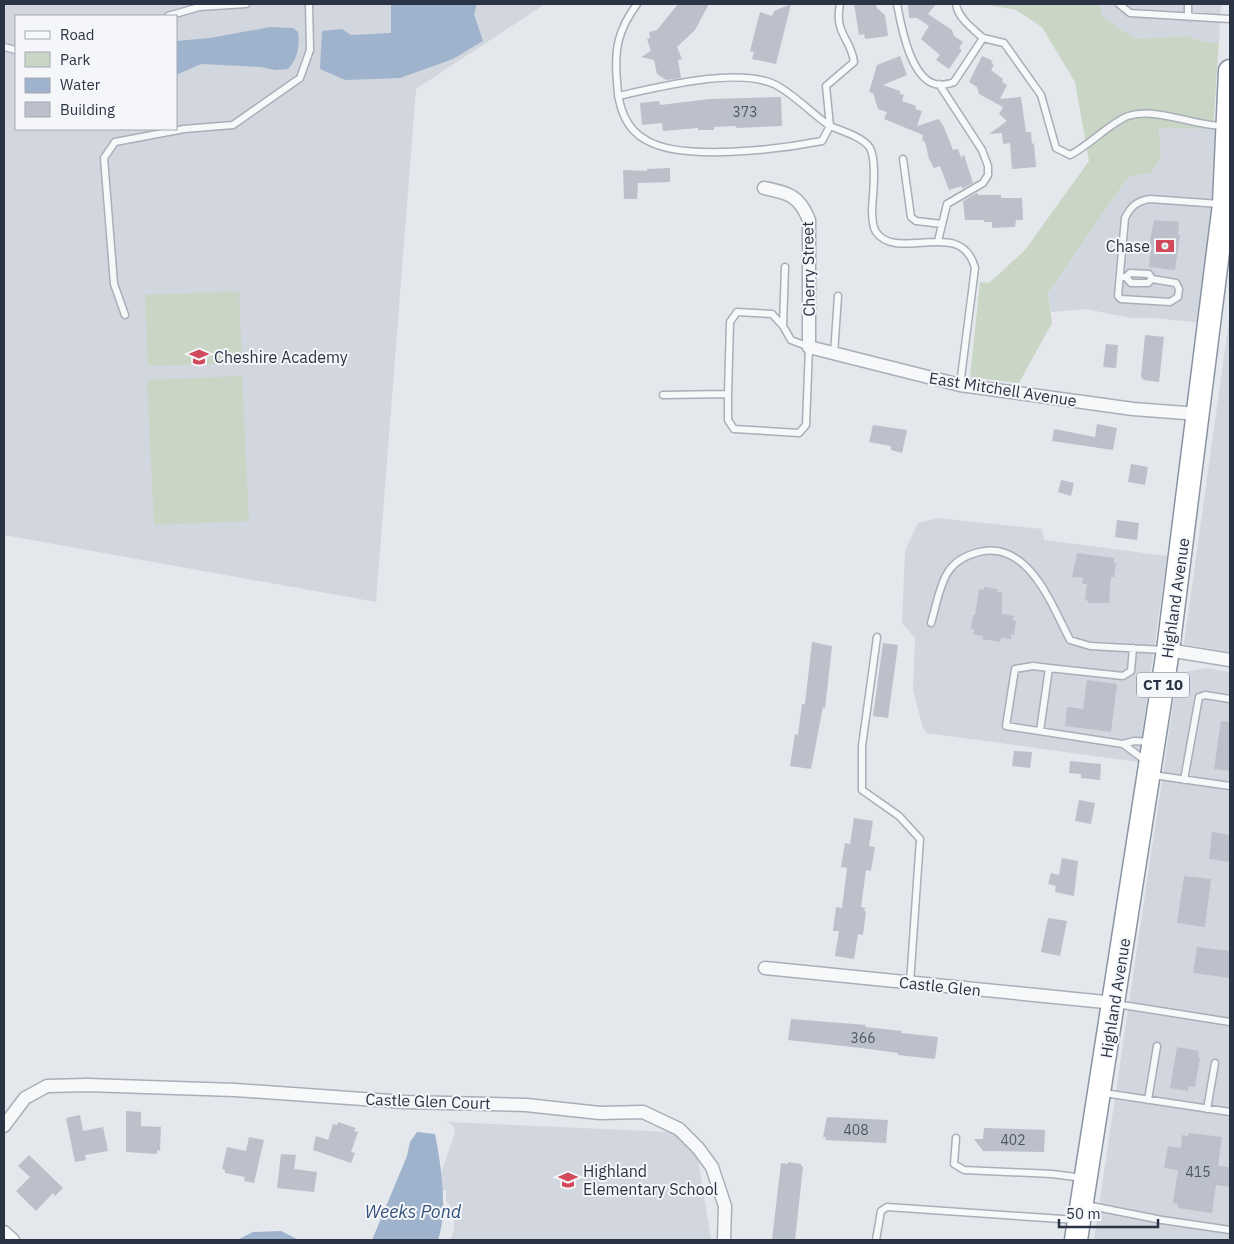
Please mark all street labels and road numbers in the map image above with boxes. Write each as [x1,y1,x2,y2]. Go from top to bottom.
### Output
street label: Cherry Street [797,221,819,317]
street label: East Mitchell Avenue [928,367,1078,411]
street label: Highland Avenue [1157,536,1193,659]
road number: CT 10 [1137,672,1189,698]
street label: Highland Avenue [1096,936,1134,1059]
street label: Castle Glen [898,972,982,1000]
street label: Castle Glen Court [365,1089,491,1113]

